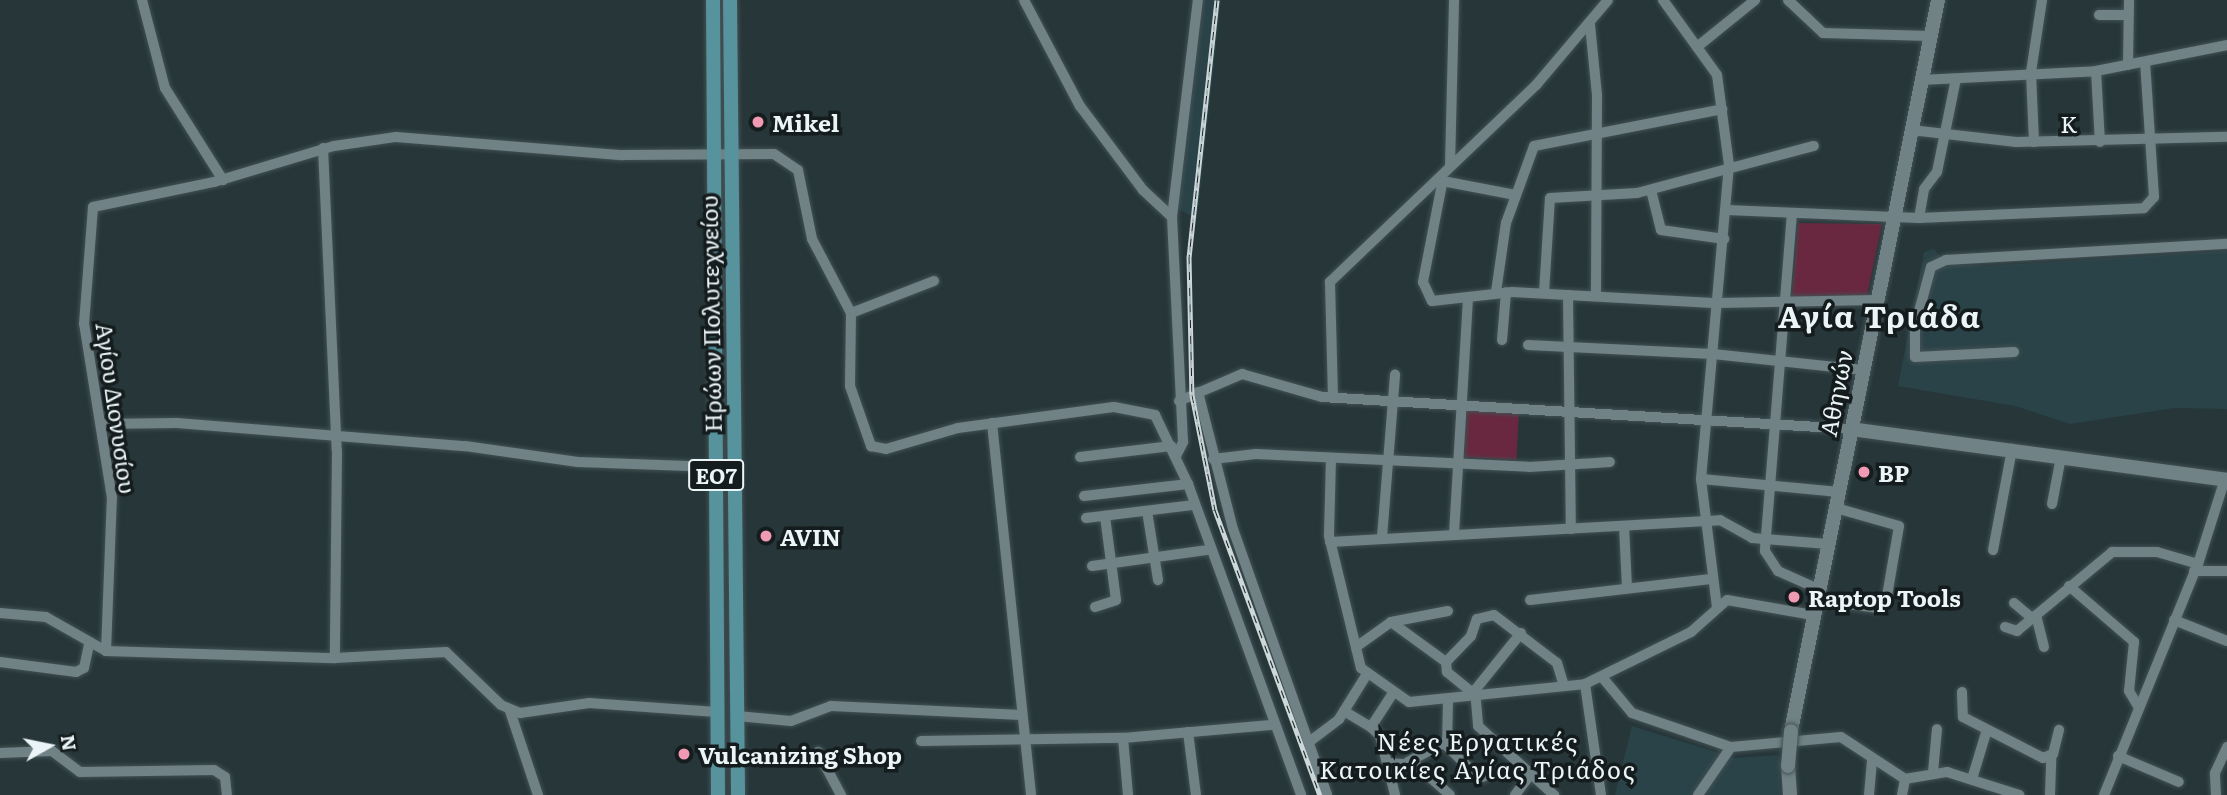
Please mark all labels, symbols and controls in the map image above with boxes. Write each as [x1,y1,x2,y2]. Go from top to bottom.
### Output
place label: Mikel [772,108,839,136]
street label: Κ [2060,109,2078,137]
marker: Mikel [750,114,766,130]
street label: Ηρώων Πολυτεχνείου [694,195,726,433]
district label: Αγία Τριάδα [1779,297,1981,333]
street label: Αγίου Διονυσίου [91,321,143,495]
street label: Αθηνών [1813,347,1857,439]
road number: ΕΟ7 [688,458,744,492]
place label: BP [1878,458,1909,486]
marker: BP [1856,464,1872,480]
place label: AVIN [780,522,841,550]
marker: AVIN [758,528,774,544]
place label: Raptop Tools [1808,583,1961,611]
marker: Raptop Tools [1786,589,1802,605]
north arrow [14,711,84,781]
district label: Νέες Εργατικές Κατοικίες Αγίας Τριάδος [1322,727,1634,783]
text: N [55,733,85,753]
place label: Vulcanizing Shop [698,740,902,768]
marker: Vulcanizing Shop [676,746,692,762]

